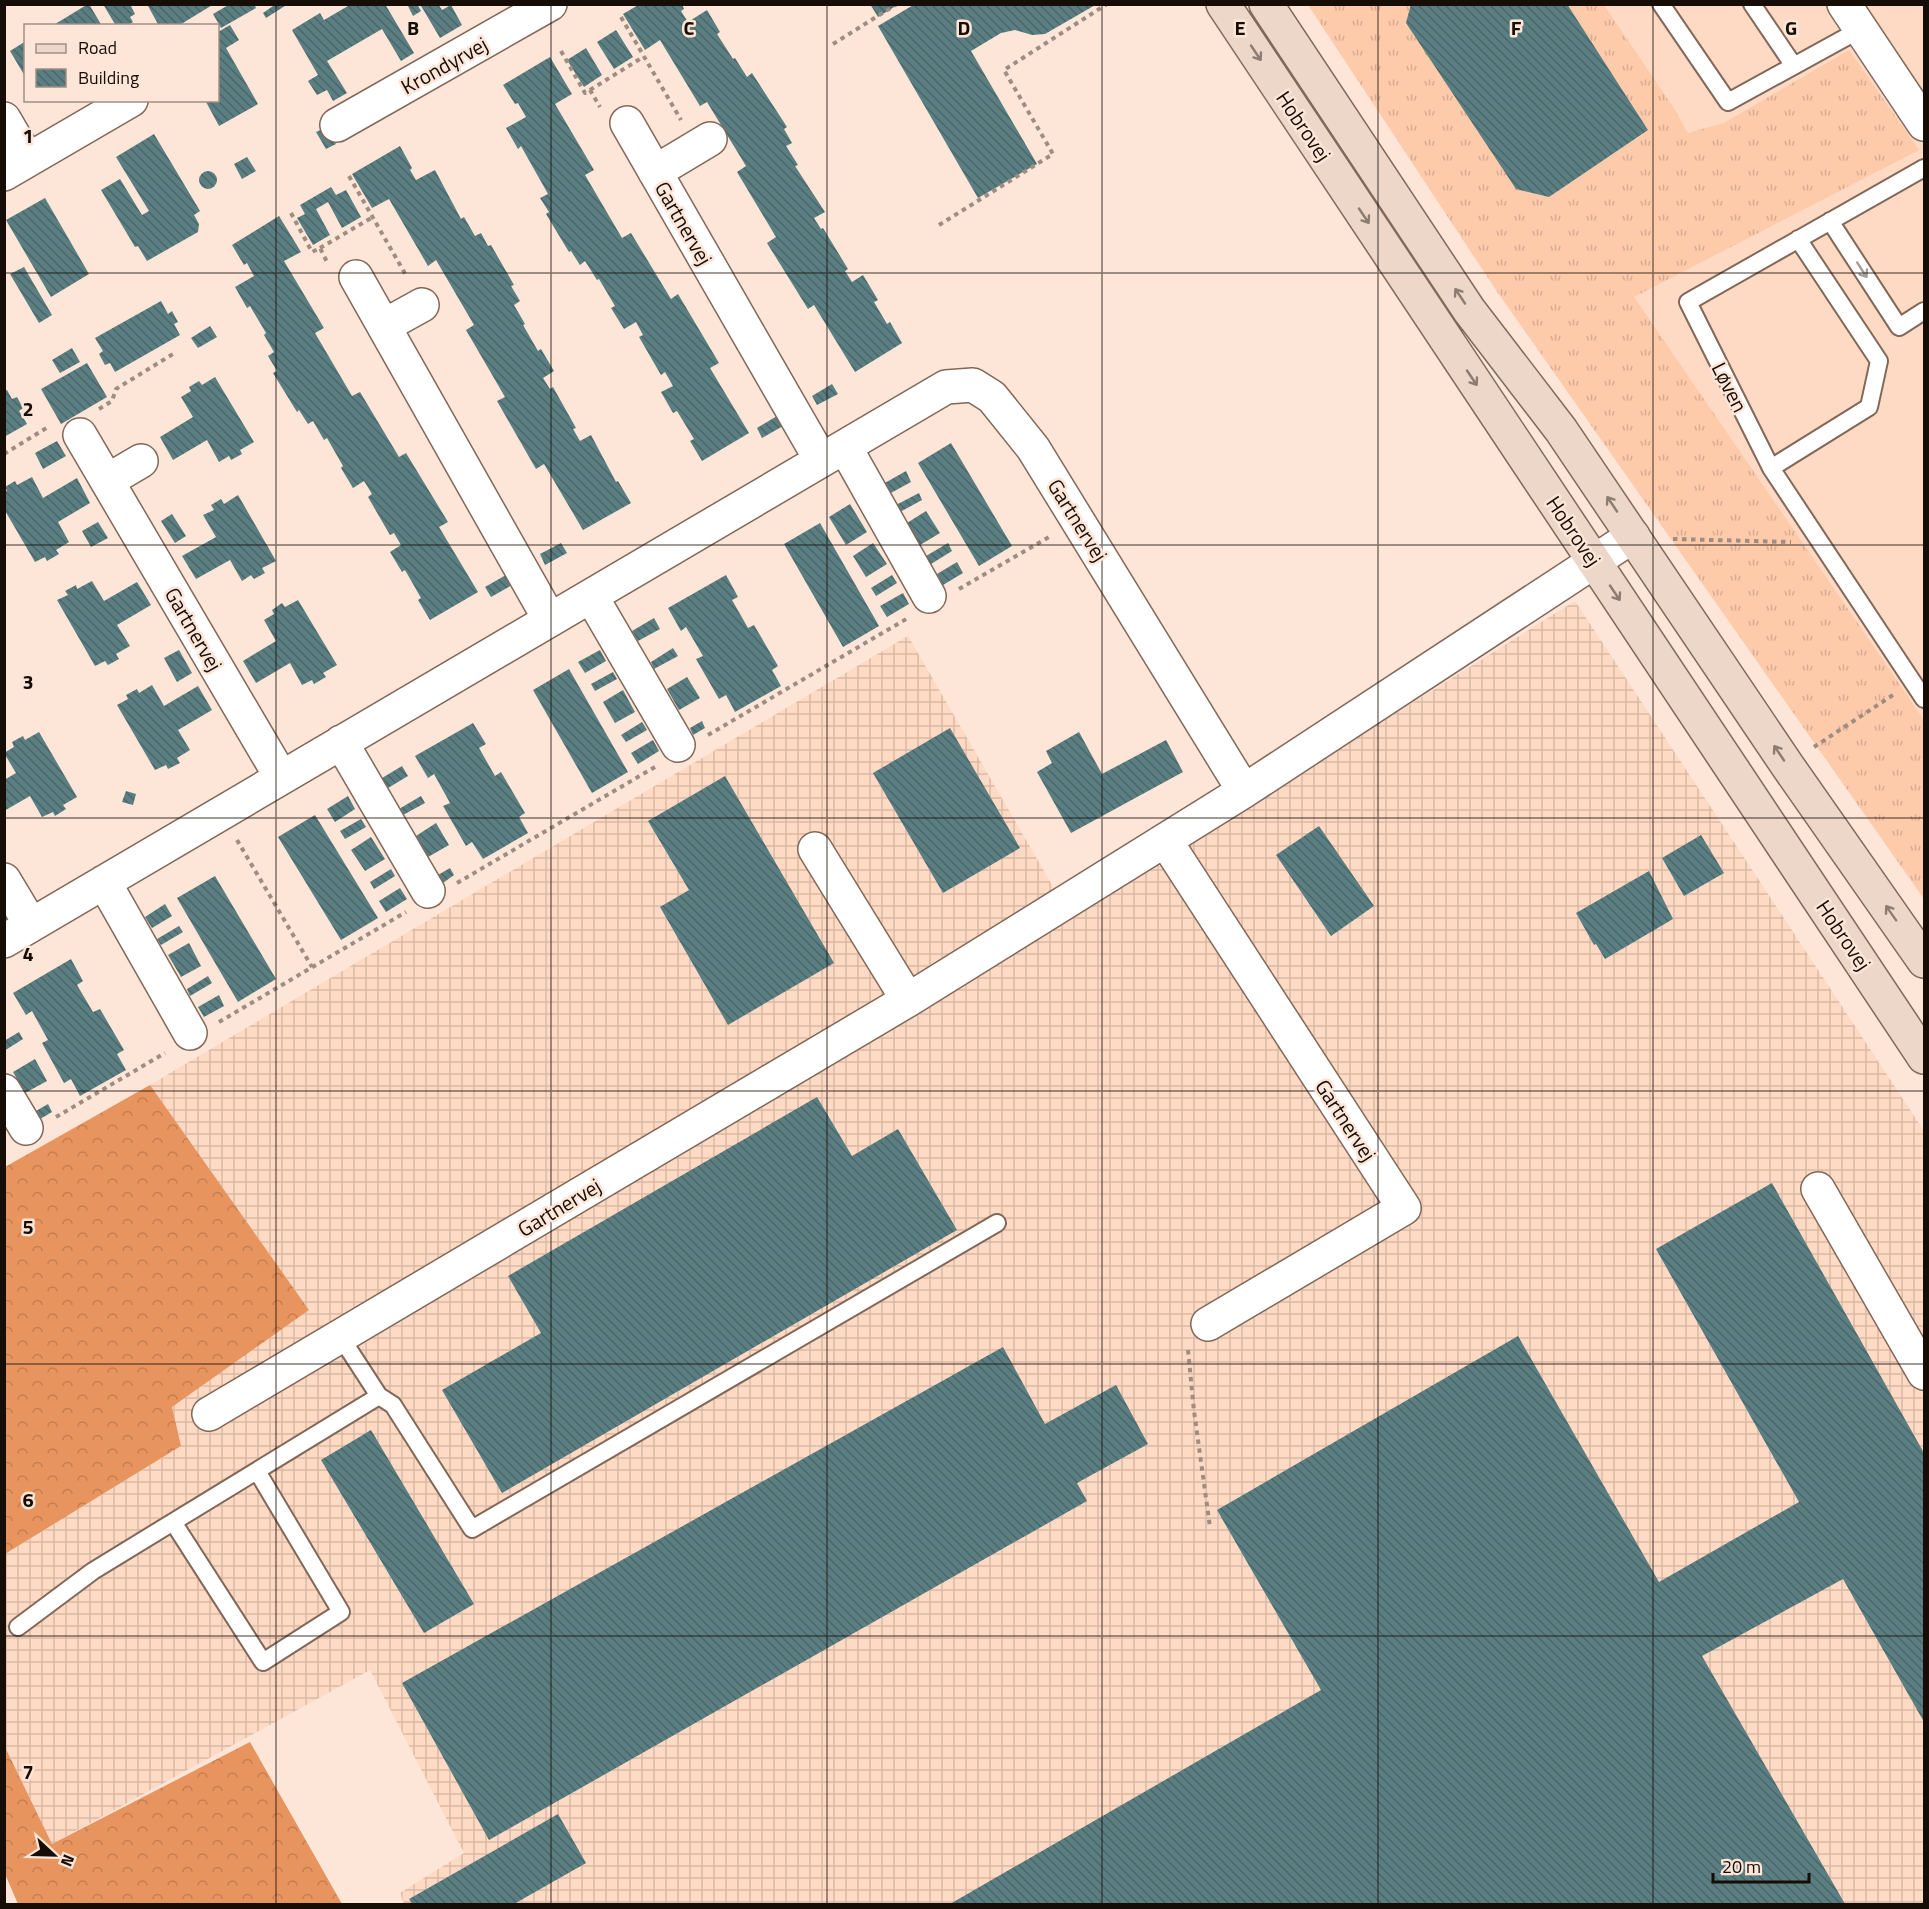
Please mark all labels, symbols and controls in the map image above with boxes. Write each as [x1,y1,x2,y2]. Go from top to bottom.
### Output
text: B [407,12,419,43]
text: C [684,12,695,43]
text: D [958,12,970,43]
text: E [1234,12,1246,43]
text: F [1511,12,1522,43]
text: G [1785,12,1797,43]
legend [24,24,219,102]
street label: Krondyrvej [395,28,493,102]
text: Road [78,34,117,61]
one-way arrow [1250,44,1262,61]
text: Building [78,64,139,91]
street label: Hobrovej [1269,84,1339,168]
text: 1 [22,120,34,151]
street label: Gartnervej [647,175,721,271]
one-way arrow [1358,207,1370,223]
one-way arrow [1856,261,1868,278]
one-way arrow [1454,288,1466,304]
street label: Løven [1704,356,1756,418]
one-way arrow [1466,369,1478,386]
text: 2 [22,393,34,424]
street label: Gartnervej [1040,472,1116,568]
street label: Hobrovej [1539,489,1609,573]
one-way arrow [1606,497,1618,513]
street label: Gartnervej [157,581,231,677]
one-way arrow [1609,584,1621,600]
text: 3 [22,666,34,697]
one-way arrow [1773,745,1785,762]
street label: Hobrovej [1809,893,1879,977]
one-way arrow [1885,905,1897,922]
text: 4 [22,938,34,969]
street label: Gartnervej [1307,1073,1385,1167]
street label: Gartnervej [511,1170,607,1244]
text: 5 [22,1211,34,1242]
text: 6 [22,1484,34,1515]
text: 7 [22,1756,34,1787]
north arrow [24,1825,84,1885]
scale bar [1713,1846,1809,1884]
text: N [55,1851,81,1870]
text: 20 m [1722,1853,1761,1880]

